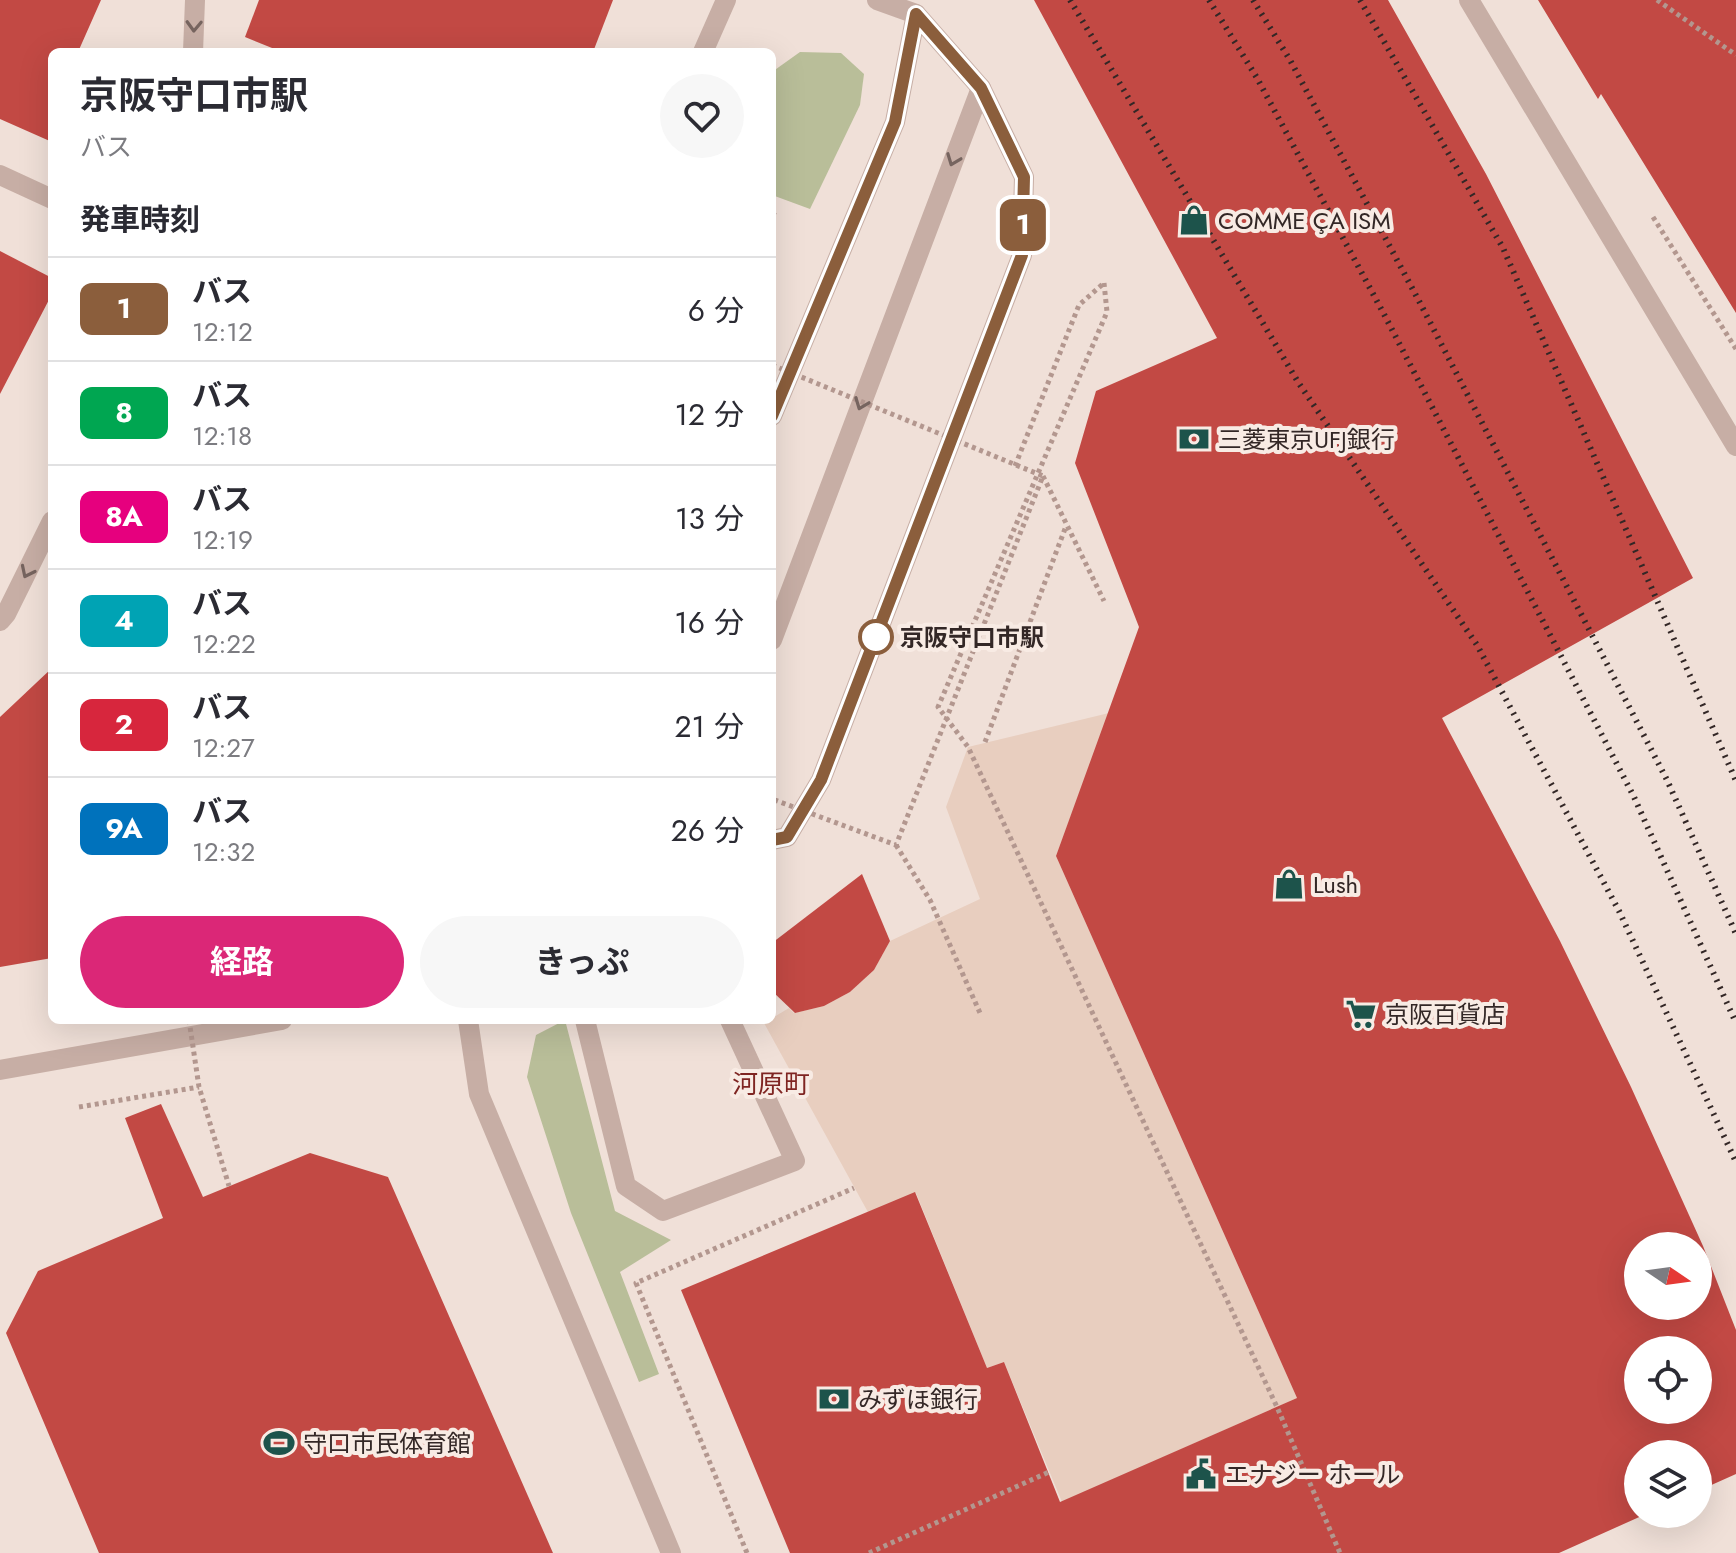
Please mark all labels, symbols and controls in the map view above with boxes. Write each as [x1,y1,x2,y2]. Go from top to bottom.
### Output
one-way arrow [185,20,203,33]
text: 京阪守口市駅 [80,68,308,123]
button: heart [660,74,744,158]
text: バス [80,128,132,166]
one-way arrow [946,153,963,167]
text: 発車時刻 [80,198,200,241]
line badge: 1 [997,199,1049,251]
shop icon: COMME ÇA ISM [1177,203,1211,237]
place label: COMME ÇA ISM [1218,203,1391,238]
text: 1 [1016,204,1030,245]
text: バス [192,270,252,313]
text: 1 [117,288,131,329]
text: 6 分 [688,289,744,332]
text: 12:12 [192,313,253,351]
text: バス [192,374,252,417]
text: 8 [115,392,133,433]
text: 12 分 [674,393,744,436]
one-way arrow [854,396,871,410]
text: 12:18 [192,417,252,455]
bank icon: 三菱東京UFJ銀行 [1177,422,1211,456]
place label: 三菱東京UFJ銀行 [1218,422,1395,457]
text: バス [192,478,252,521]
text: 8A [105,496,143,537]
text: 13 分 [675,497,744,540]
text: 12:19 [192,521,253,559]
one-way arrow [21,563,37,578]
text: バス [192,582,252,625]
text: 4 [114,600,134,641]
text: 16 分 [674,601,744,644]
marker: 京阪守口市駅 [859,620,893,654]
place label: 京阪守口市駅 [900,620,1044,655]
text: 12:22 [192,625,256,663]
text: バス [192,686,252,729]
text: 2 [115,704,133,745]
text: 21 分 [674,705,744,748]
text: 12:27 [192,729,255,767]
text: バス [192,790,252,833]
text: 9A [105,808,143,849]
text: 26 分 [671,809,744,852]
text: 12:32 [192,833,255,871]
shop icon: Lush [1272,867,1306,901]
place label: Lush [1313,867,1358,902]
button: 経路 [80,916,404,1008]
button: きっぷ [420,916,744,1008]
supermarket icon: 京阪百貨店 [1344,997,1378,1031]
place label: 京阪百貨店 [1385,997,1505,1032]
district label: 河原町 [732,1065,810,1103]
north arrow [1624,1232,1712,1320]
map controls [1624,1232,1712,1528]
button: locate [1624,1336,1712,1424]
bank icon: みずほ銀行 [817,1382,851,1416]
place label: みずほ銀行 [858,1382,978,1417]
sports icon: 守口市民体育館 [262,1426,296,1460]
place label: 守口市民体育館 [303,1426,471,1461]
button: layers [1624,1440,1712,1528]
public building icon: エナジー ホール [1184,1457,1218,1491]
place label: エナジー ホール [1225,1457,1400,1492]

